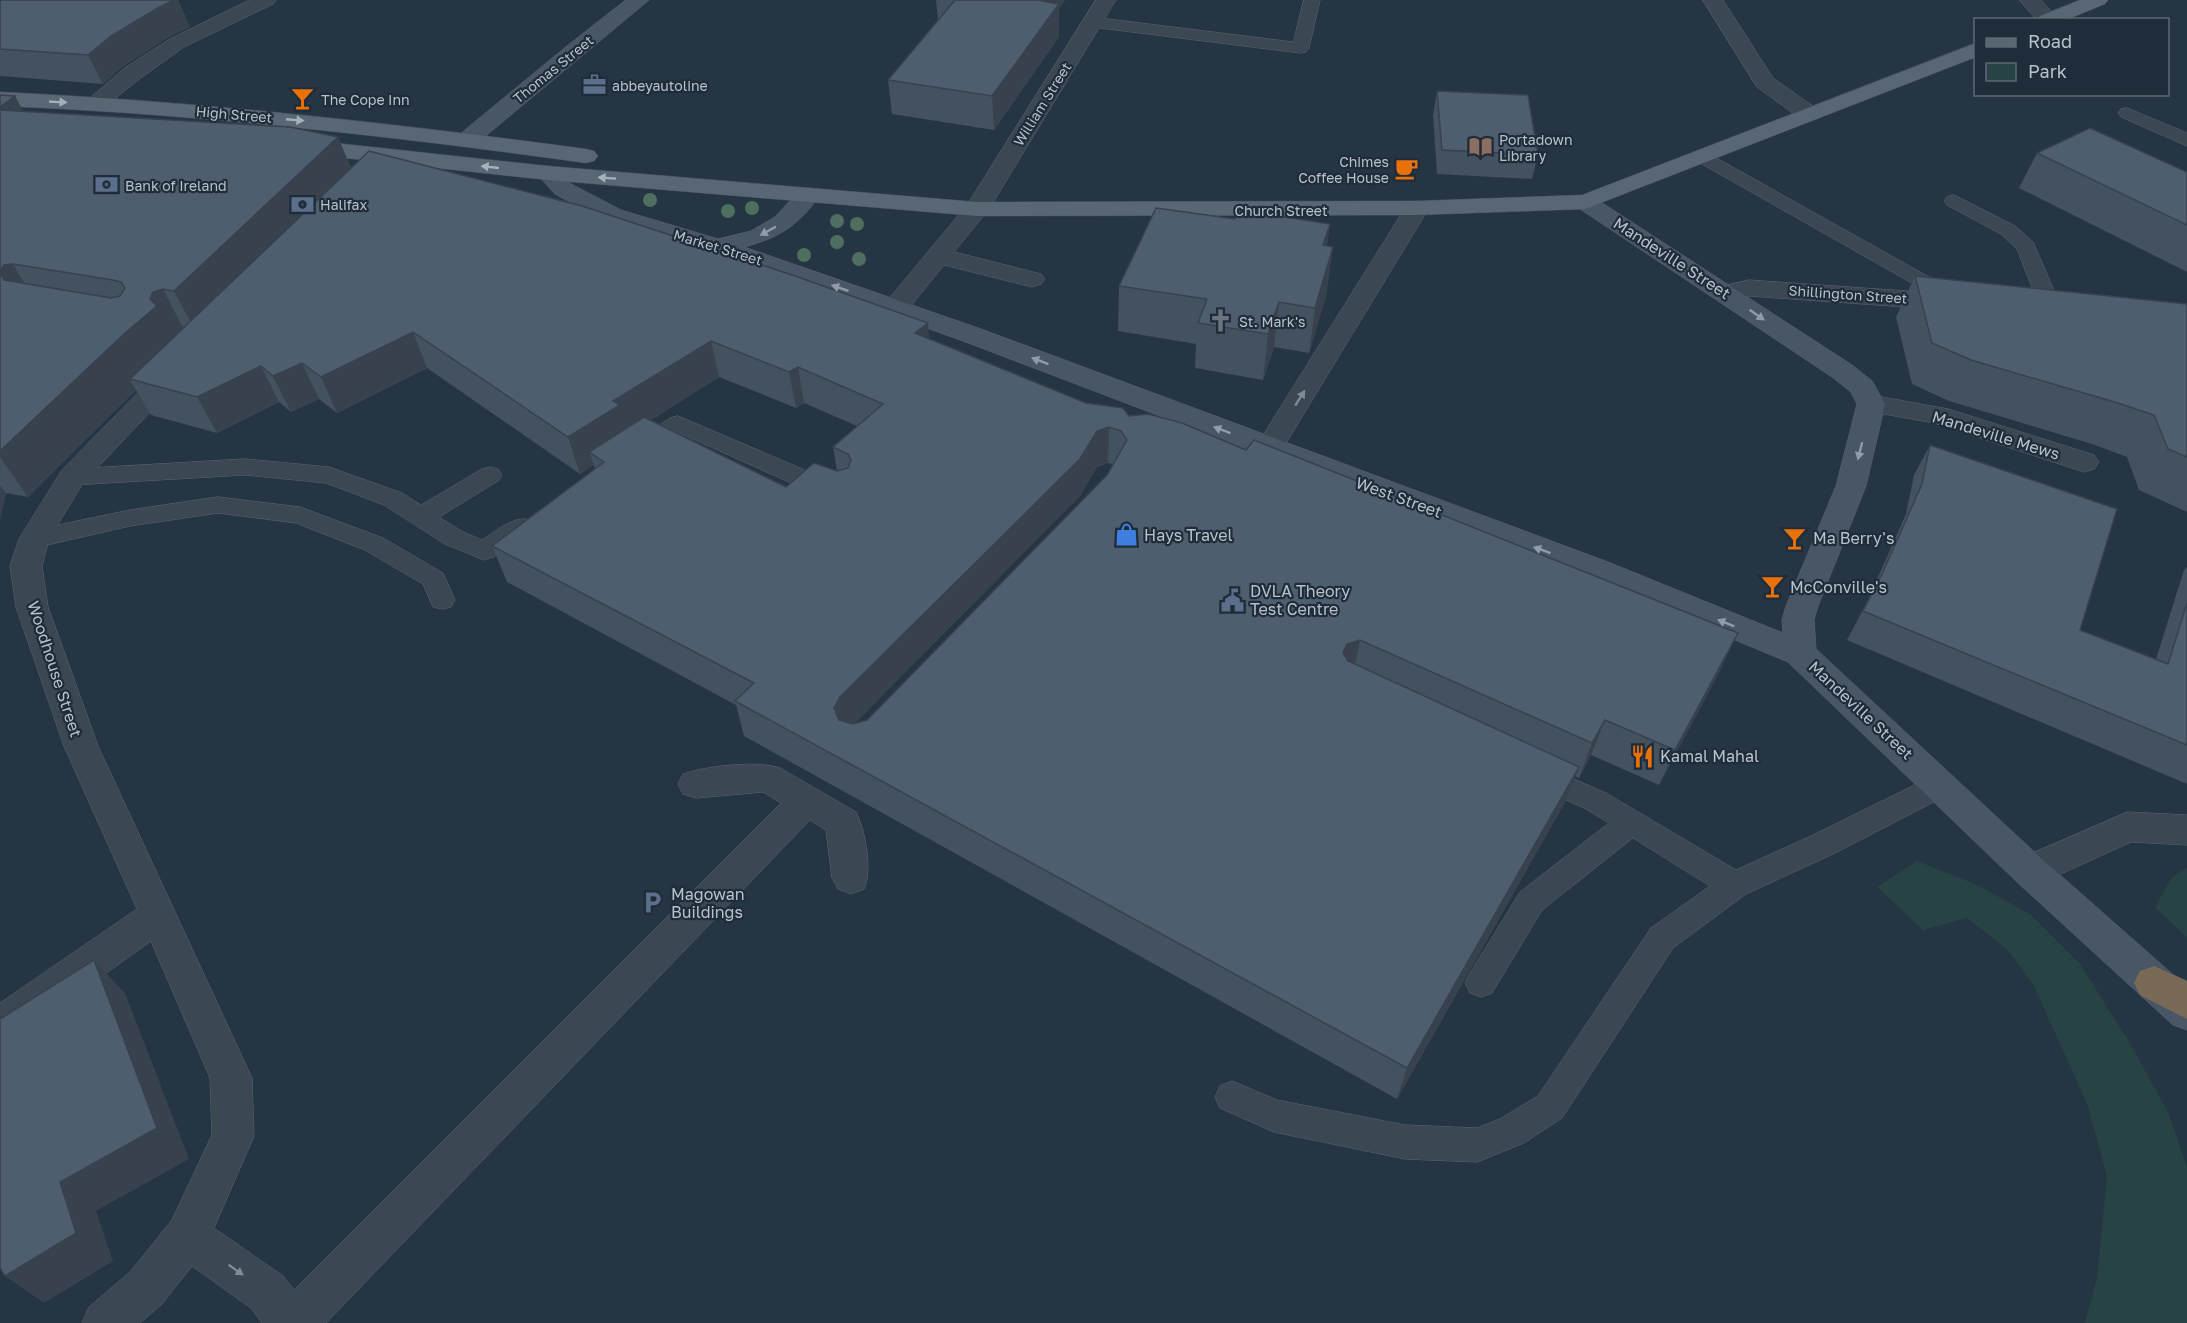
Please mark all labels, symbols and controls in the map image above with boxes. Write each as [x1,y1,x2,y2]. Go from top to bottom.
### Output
legend [1974,18,2169,96]
text: Road [2028,30,2072,52]
street label: Thomas Street [509,31,597,107]
street label: William Street [1010,59,1074,149]
text: Park [2028,60,2067,82]
office icon: abbeyautoline [581,72,607,98]
place label: abbeyautoline [612,77,708,94]
bar icon: The Cope Inn [290,86,316,112]
place label: The Cope Inn [321,91,410,108]
one-way arrow [49,97,68,106]
street label: High Street [195,102,273,126]
one-way arrow [285,115,304,125]
place label: Portadown Library [1499,131,1573,164]
library icon: Portadown Library [1468,134,1494,160]
place label: Chimes Coffee House [1298,153,1389,186]
cafe icon: Chimes Coffee House [1394,156,1420,182]
one-way arrow [481,162,500,172]
bank icon: Bank of Ireland [94,172,120,198]
one-way arrow [597,173,616,183]
place label: Bank of Ireland [125,177,227,194]
bank icon: Halifax [289,191,315,217]
place label: Halifax [320,196,368,213]
street label: Church Street [1234,202,1328,219]
street label: Mandeville Street [1610,213,1734,303]
street label: Market Street [672,225,764,269]
one-way arrow [760,226,777,236]
street label: Shillington Street [1788,281,1908,307]
one-way arrow [831,283,849,293]
church icon: St. Mark's [1208,308,1234,334]
one-way arrow [1749,309,1765,320]
place label: St. Mark's [1239,313,1306,330]
one-way arrow [1031,355,1049,365]
one-way arrow [1294,390,1305,407]
street label: Mandeville Mews [1930,406,2062,464]
one-way arrow [1213,425,1231,434]
one-way arrow [1855,442,1864,460]
street label: West Street [1353,472,1445,522]
shop icon: Hays Travel [1113,522,1139,548]
place label: Hays Travel [1144,525,1233,545]
bar icon: Ma Berry's [1782,525,1808,551]
place label: Ma Berry's [1813,528,1894,548]
one-way arrow [1533,545,1551,555]
bar icon: McConville's [1759,574,1785,600]
place label: McConville's [1790,577,1887,597]
place label: DVLA Theory Test Centre [1250,581,1350,619]
public building icon: DVLA Theory Test Centre [1219,587,1245,613]
street label: Woodhouse Street [24,598,86,740]
one-way arrow [1717,618,1735,628]
street label: Mandeville Street [1805,657,1917,763]
restaurant icon: Kamal Mahal [1629,743,1655,769]
place label: Kamal Mahal [1660,746,1759,766]
place label: Magowan Buildings [671,884,745,922]
parking icon: Magowan Buildings [640,890,666,916]
one-way arrow [228,1264,244,1276]

